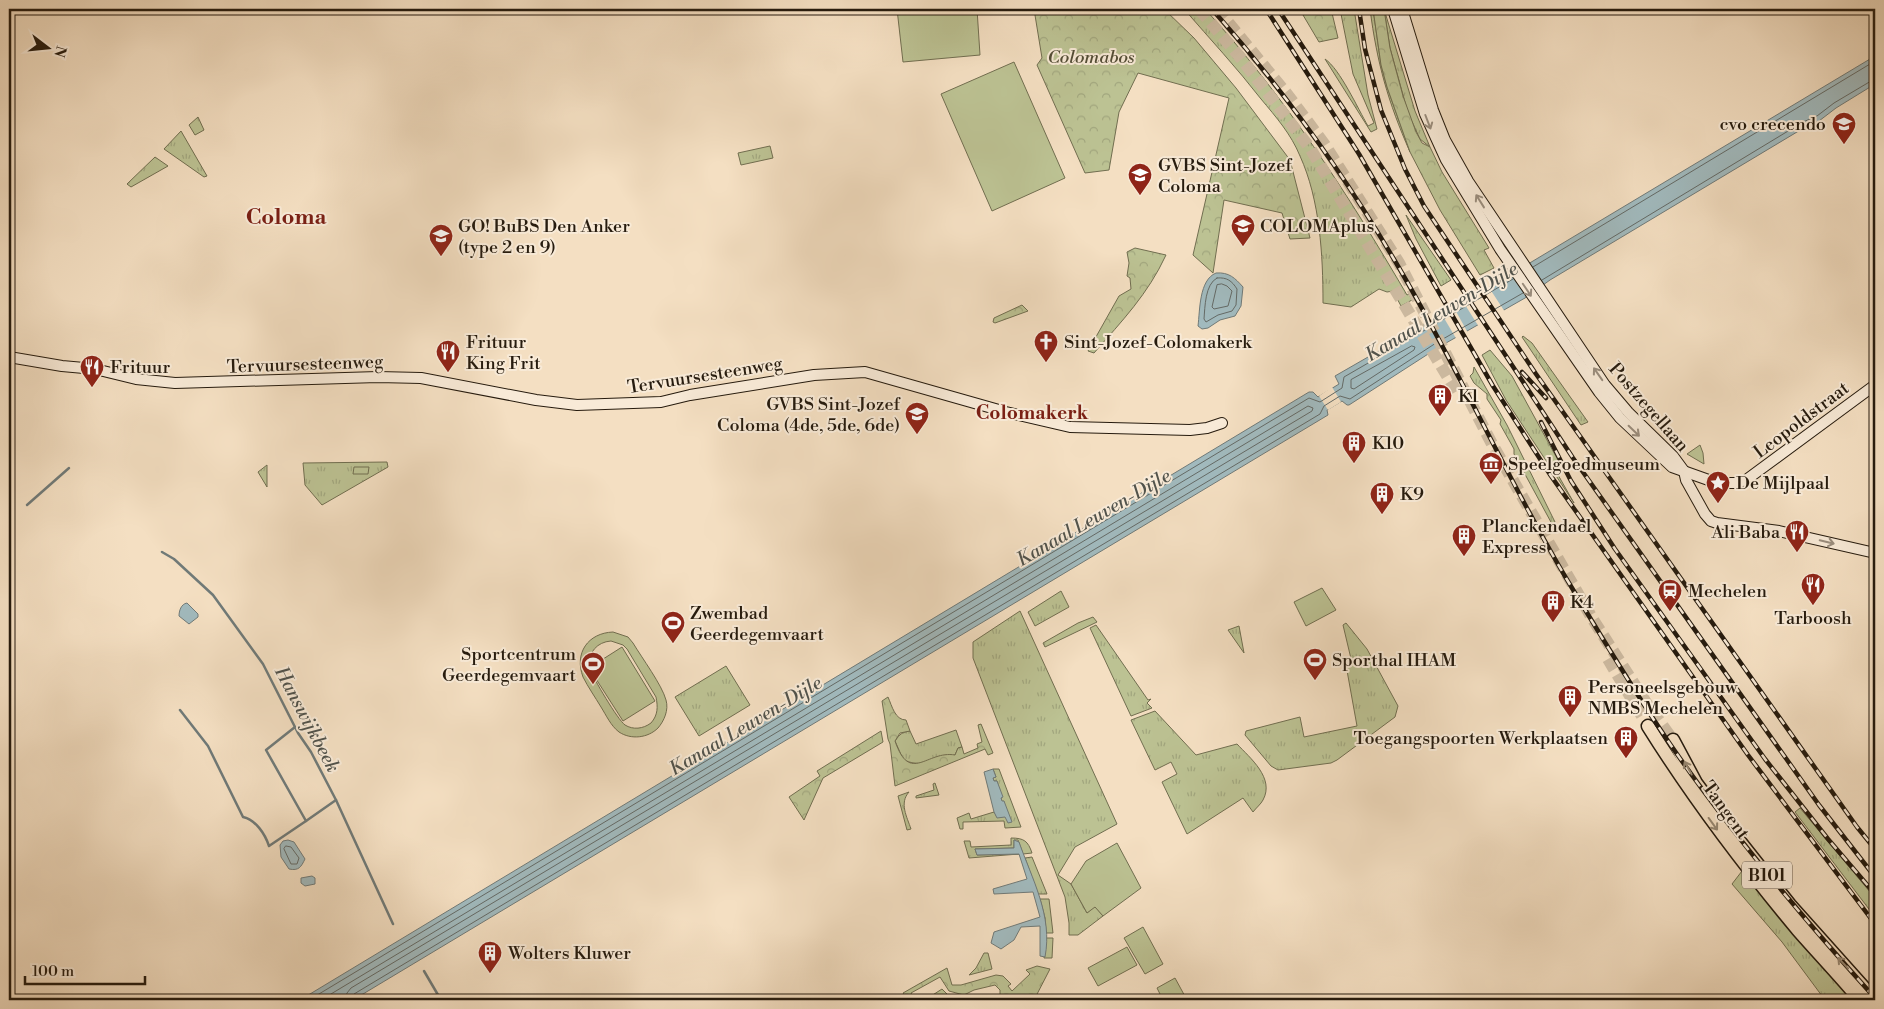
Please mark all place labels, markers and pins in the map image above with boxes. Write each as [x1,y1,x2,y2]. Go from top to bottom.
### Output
school or university icon: cvo crecendo [1831,111,1857,145]
place label: cvo crecendo [1719,113,1826,136]
place label: GVBS Sint-Jozef Coloma [1158,154,1293,198]
school or university icon: GVBS Sint-Jozef Coloma [1127,162,1153,196]
school or university icon: COLOMAplus [1230,213,1256,247]
place label: GO! BuBS Den Anker (type 2 en 9) [458,215,630,259]
place label: COLOMAplus [1260,215,1374,238]
school or university icon: GO! BuBS Den Anker (type 2 en 9) [428,223,454,257]
church icon: Sint-Jozef-Colomakerk [1033,329,1059,363]
place label: Frituur King Frit [466,331,541,375]
place label: Sint-Jozef-Colomakerk [1064,331,1253,354]
restaurant icon: Frituur King Frit [435,339,461,373]
restaurant icon: Frituur [79,354,105,388]
place label: Frituur [110,356,170,379]
building icon: K1 [1427,383,1453,417]
place label: K1 [1458,385,1479,408]
place label: GVBS Sint-Jozef Coloma (4de, 5de, 6de) [717,393,901,437]
school or university icon: GVBS Sint-Jozef Coloma (4de, 5de, 6de) [904,401,930,435]
building icon: K10 [1341,430,1367,464]
place label: K10 [1372,432,1404,455]
museum icon: Speelgoedmuseum [1478,451,1504,485]
place label: Speelgoedmuseum [1508,453,1660,476]
place icon: De Mijlpaal [1705,470,1731,504]
place label: De Mijlpaal [1736,472,1830,495]
building icon: K9 [1369,481,1395,515]
place label: K9 [1400,483,1424,506]
place label: Planckendael Express [1482,515,1592,559]
restaurant icon: Ali Baba [1784,519,1810,553]
place label: Ali Baba [1711,521,1781,544]
building icon: Planckendael Express [1451,523,1477,557]
restaurant icon: Tarboosh [1800,572,1826,606]
station icon: Mechelen [1657,578,1683,612]
place label: Mechelen [1688,580,1767,603]
building icon: K4 [1540,589,1566,623]
place label: K4 [1570,591,1594,614]
place label: Zwembad Geerdegemvaart [690,602,825,646]
place label: Tarboosh [1774,607,1852,630]
sports icon: Zwembad Geerdegemvaart [660,610,686,644]
place label: Sportcentrum Geerdegemvaart [442,643,577,687]
sports icon: Sporthal IHAM [1302,647,1328,681]
place label: Sporthal IHAM [1332,649,1456,672]
sports icon: Sportcentrum Geerdegemvaart [580,651,606,685]
place label: Personeelsgebouw NMBS Mechelen [1588,676,1738,720]
building icon: Personeelsgebouw NMBS Mechelen [1557,684,1583,718]
building icon: Toegangspoorten Werkplaatsen [1613,725,1639,759]
place label: Toegangspoorten Werkplaatsen [1353,727,1608,750]
building icon: Wolters Kluwer [477,940,503,974]
place label: Wolters Kluwer [507,942,631,965]

